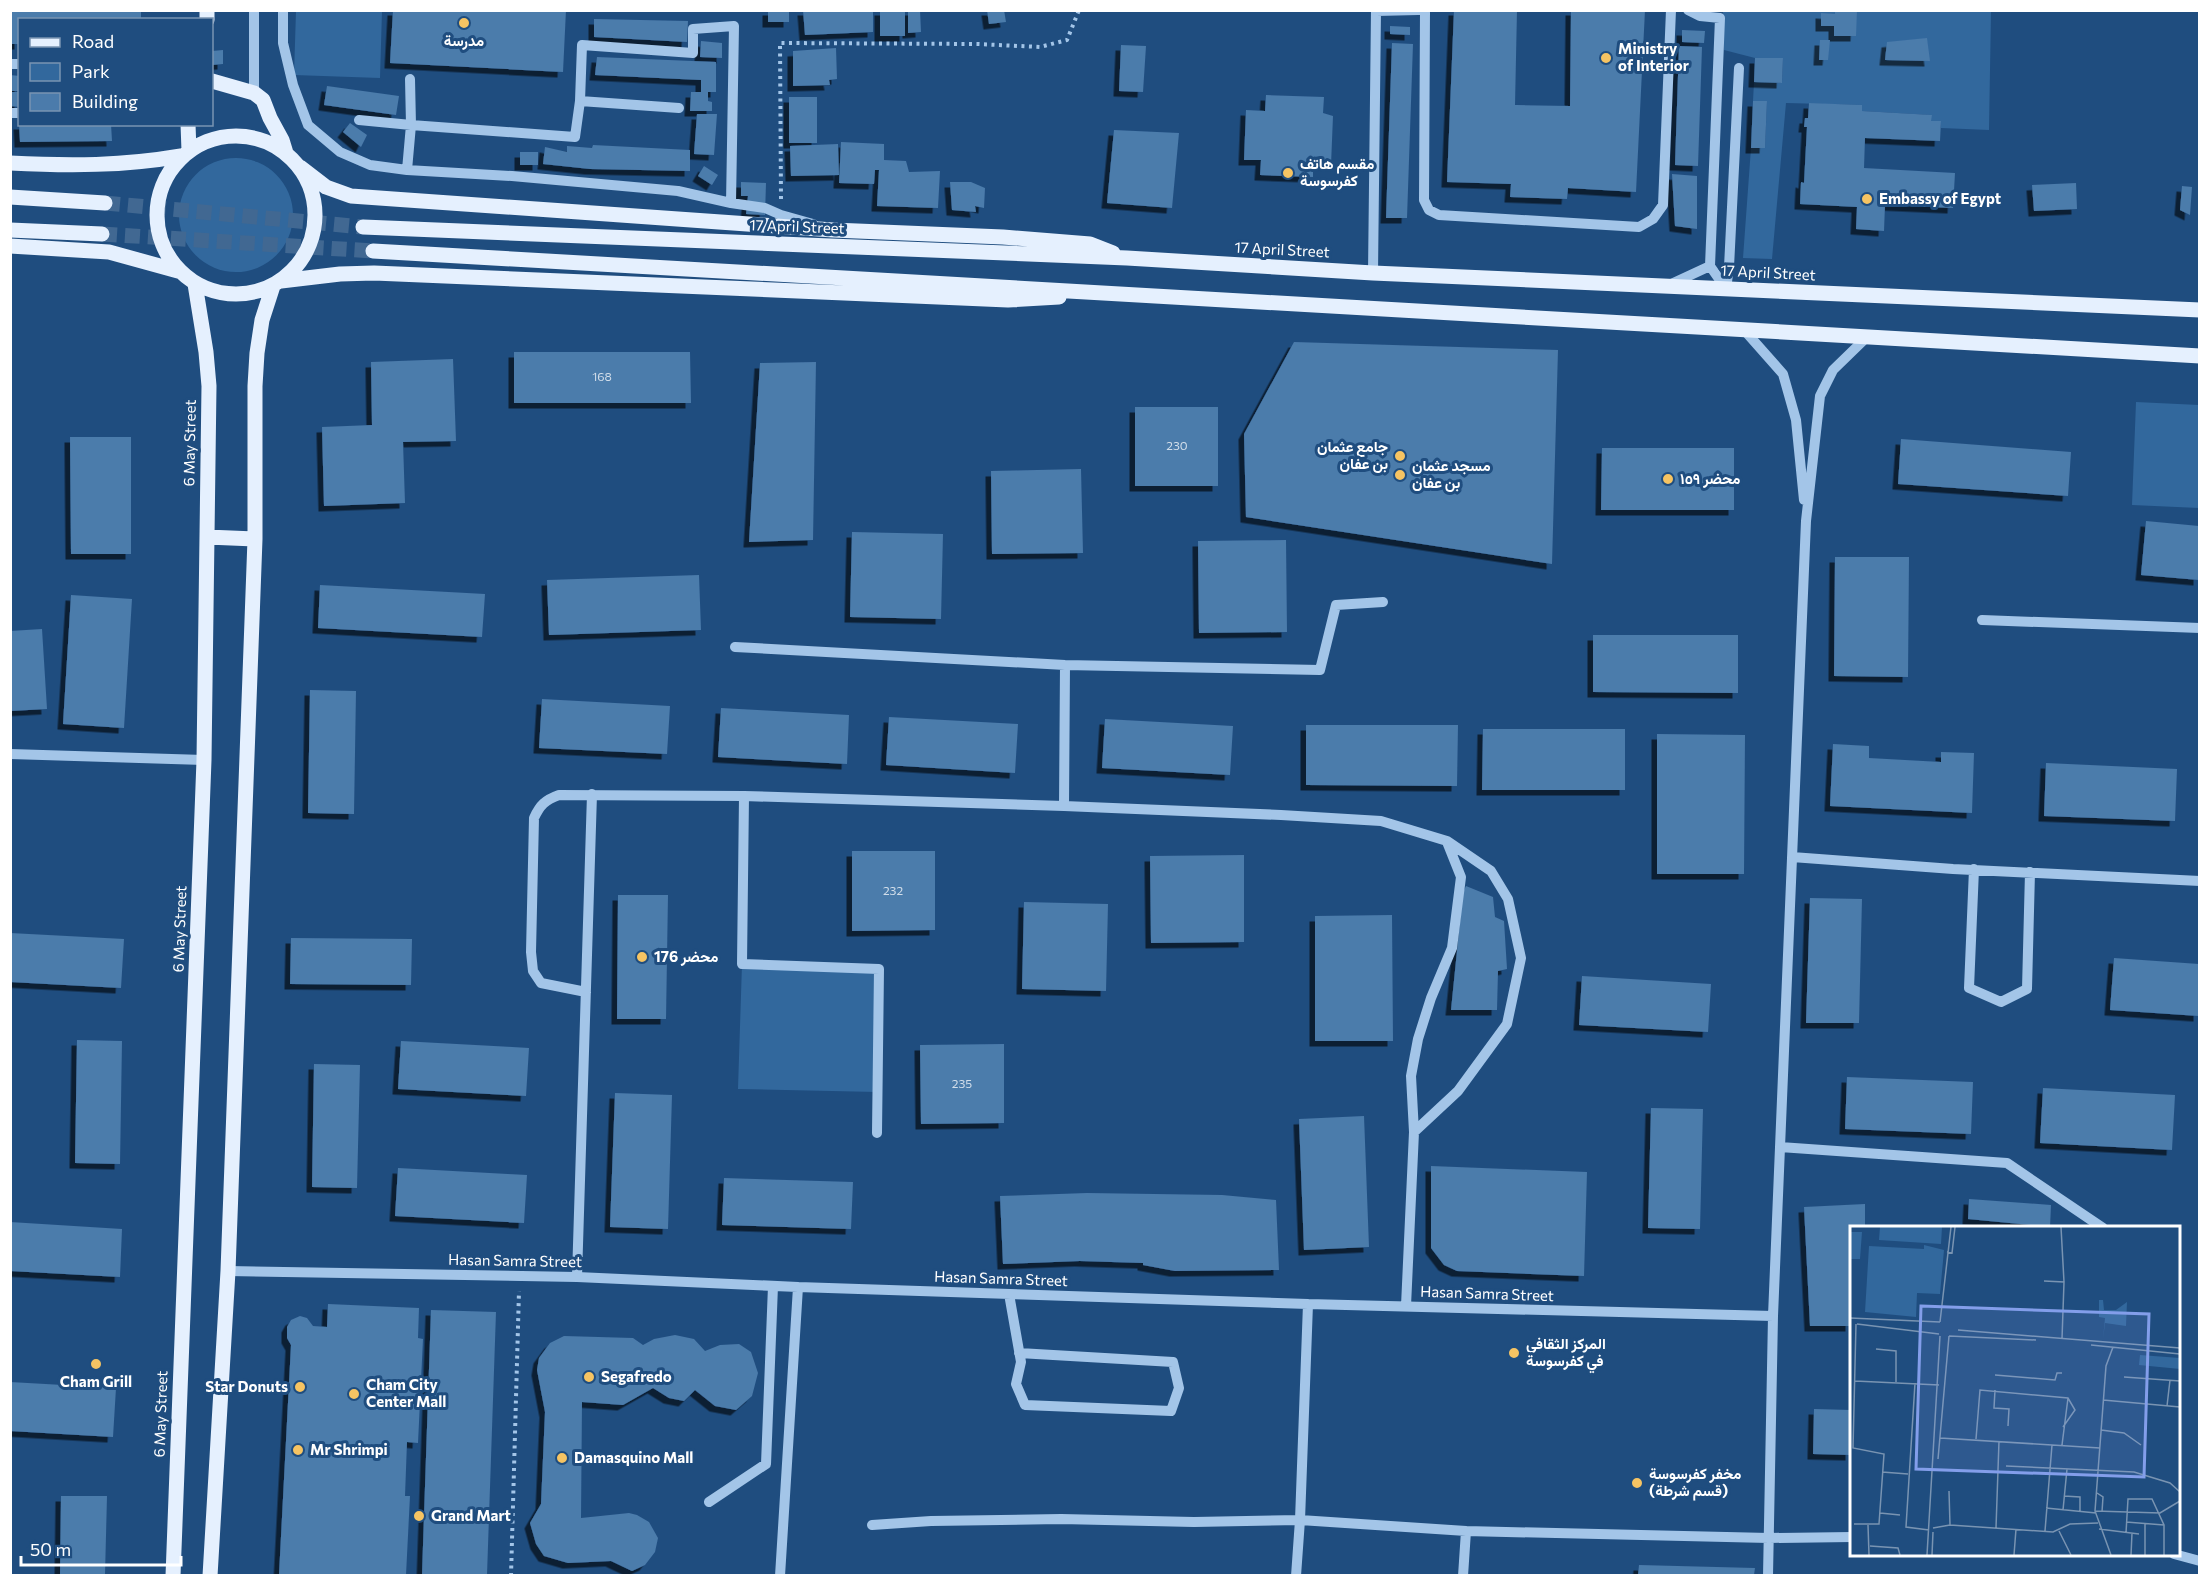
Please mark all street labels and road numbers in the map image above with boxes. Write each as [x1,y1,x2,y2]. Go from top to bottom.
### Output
street label: 17 April Street [749,215,845,237]
street label: 17 April Street [1234,238,1330,260]
street label: 17 April Street [1720,261,1816,283]
street label: 6 May Street [179,399,199,487]
street label: 6 May Street [168,885,190,973]
street label: Hasan Samra Street [448,1250,582,1270]
street label: Hasan Samra Street [934,1267,1068,1289]
street label: Hasan Samra Street [1420,1282,1554,1304]
street label: 6 May Street [149,1370,171,1458]

